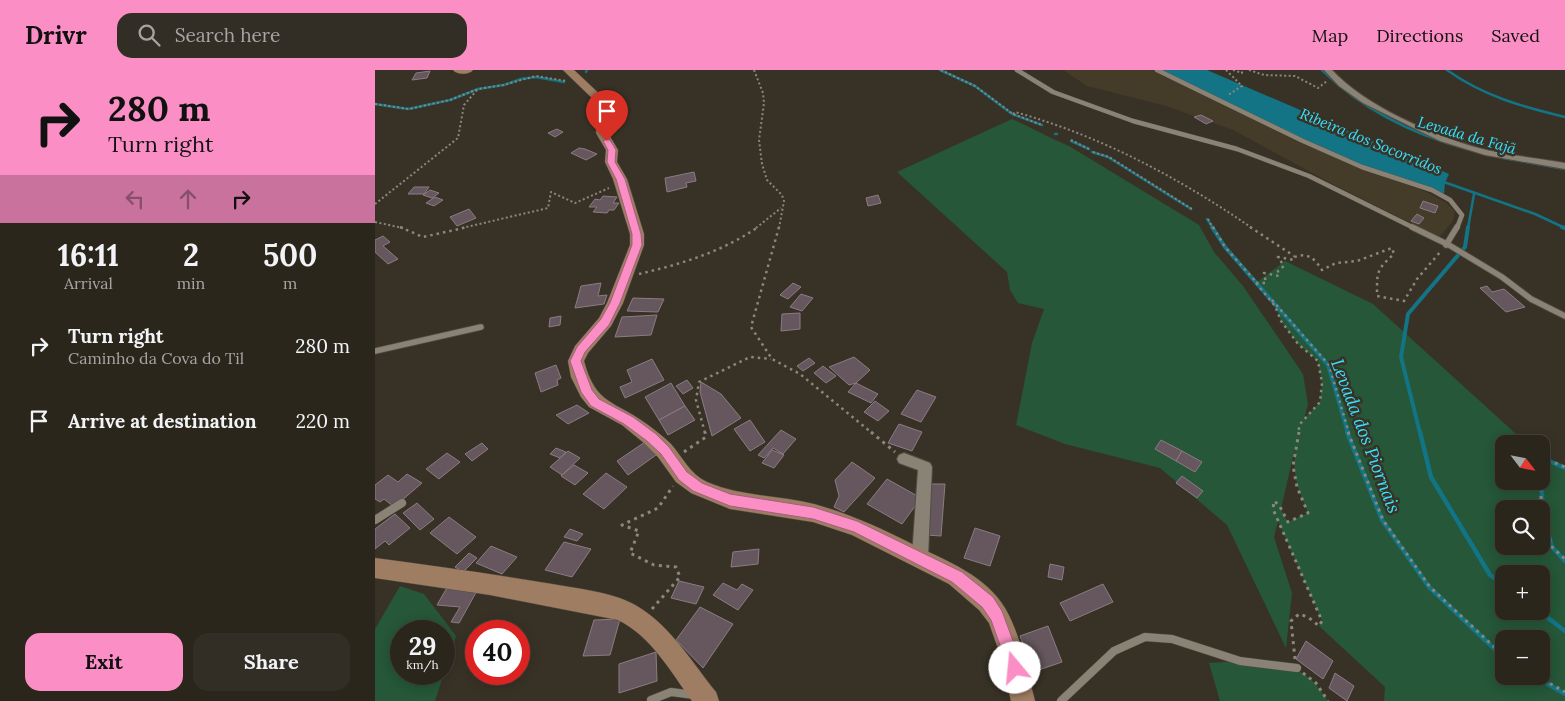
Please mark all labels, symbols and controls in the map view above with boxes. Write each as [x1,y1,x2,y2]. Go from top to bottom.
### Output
search box [117,13,467,58]
text: Drivr [25,20,87,51]
icon: search [135,21,163,49]
text: Search here [175,23,280,47]
text: Map [1312,24,1348,47]
text: Directions [1376,24,1463,47]
text: Saved [1491,24,1540,47]
text: 280 m [108,86,210,131]
icon: right [25,90,90,155]
pin [586,90,628,141]
icon: arrive [593,97,621,125]
water label: Ribeira dos Socorridos [1297,104,1445,178]
water label: Levada da Fajã [1416,112,1519,158]
text: Turn right [108,130,213,158]
icon: left [121,185,149,213]
icon: ahead [174,185,202,213]
icon: right [227,185,255,213]
text: 16:11 [58,236,119,274]
text: 2 [183,236,199,274]
text: 500 [263,236,317,274]
text: Arrival [64,273,113,293]
text: min [177,273,205,293]
text: m [283,273,297,293]
text: Turn right [68,324,164,348]
icon: right [25,332,53,360]
text: 280 m [295,334,350,358]
text: Caminho da Cova do Til [68,348,244,368]
water label: Levada dos Piornais [1326,356,1406,516]
icon: arrive [25,407,53,435]
text: Arrive at destination [68,409,257,433]
text: 220 m [296,409,350,433]
north arrow [1495,435,1550,490]
map controls [1495,435,1550,685]
button: search [1495,500,1550,555]
button: + [1495,565,1550,620]
speed limit sign: 40 [465,620,530,685]
text: 29 [409,630,436,662]
button: − [1495,630,1550,685]
button: Exit [25,633,183,691]
button: Share [193,633,350,691]
position arrow [988,641,1040,693]
text: km/h [406,657,439,672]

